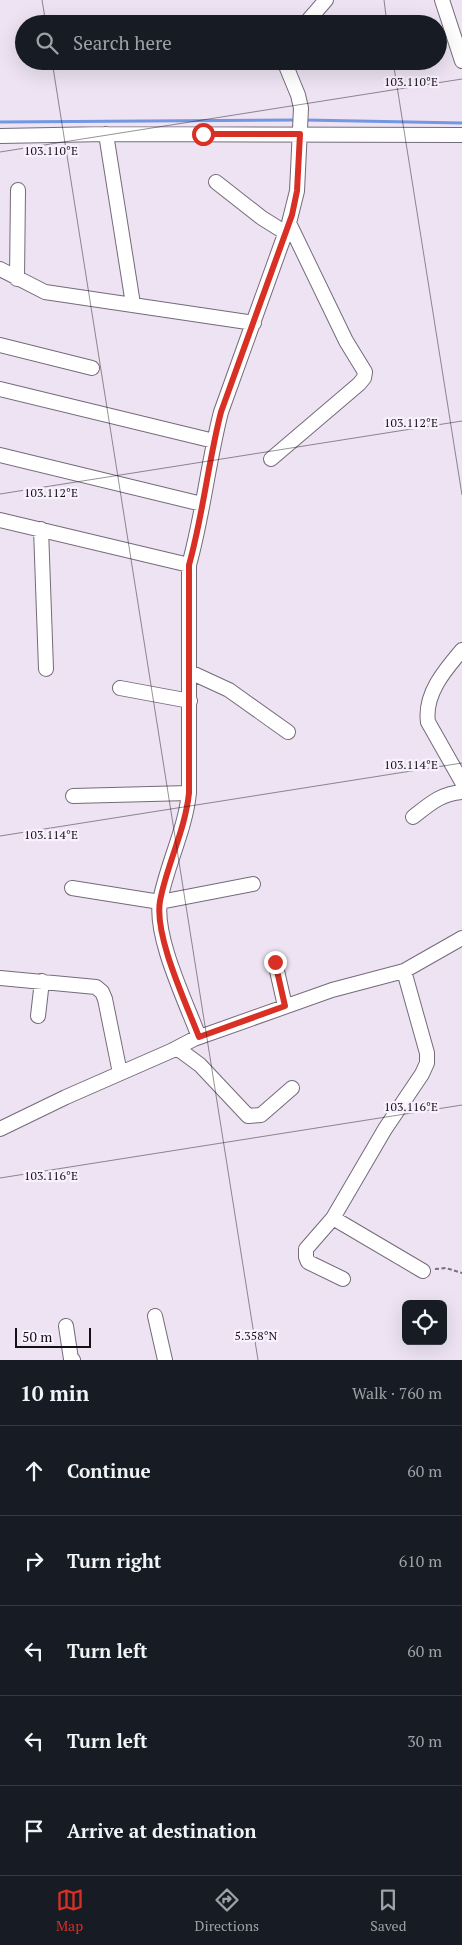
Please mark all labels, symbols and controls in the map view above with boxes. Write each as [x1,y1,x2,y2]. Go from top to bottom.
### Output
search box [15,15,447,70]
icon: search [33,29,61,57]
text: Search here [73,30,172,55]
text: 103.110°E [384,74,438,89]
route start [192,123,215,146]
text: 103.110°E [24,143,78,158]
text: 103.112°E [384,415,438,430]
text: 103.112°E [24,485,78,500]
text: 103.114°E [384,757,438,772]
text: 103.114°E [24,827,78,842]
route end [264,951,287,974]
text: 103.116°E [384,1099,438,1114]
text: 103.116°E [24,1168,78,1183]
map controls [402,1300,447,1345]
button: locate [402,1300,447,1345]
scale bar [15,1325,91,1348]
text: 50 m [22,1327,52,1346]
text: 5.358°N [235,1328,278,1343]
text: 10 min [20,1379,89,1407]
text: Walk · 760 m [352,1382,442,1404]
icon: ahead [20,1457,48,1485]
text: Continue [67,1458,151,1483]
text: 60 m [407,1460,442,1482]
icon: right [20,1547,48,1575]
text: Turn right [67,1548,161,1573]
text: 610 m [399,1550,442,1572]
icon: left [20,1637,48,1665]
text: Turn left [67,1638,148,1663]
text: 60 m [407,1640,442,1662]
icon: left [20,1727,48,1755]
text: Turn left [67,1728,148,1753]
text: 30 m [407,1730,442,1752]
icon: arrive [20,1817,48,1845]
text: Arrive at destination [67,1818,256,1843]
tab: Map [56,1886,84,1935]
tab: Directions [195,1886,259,1935]
tab: Saved [370,1886,406,1935]

